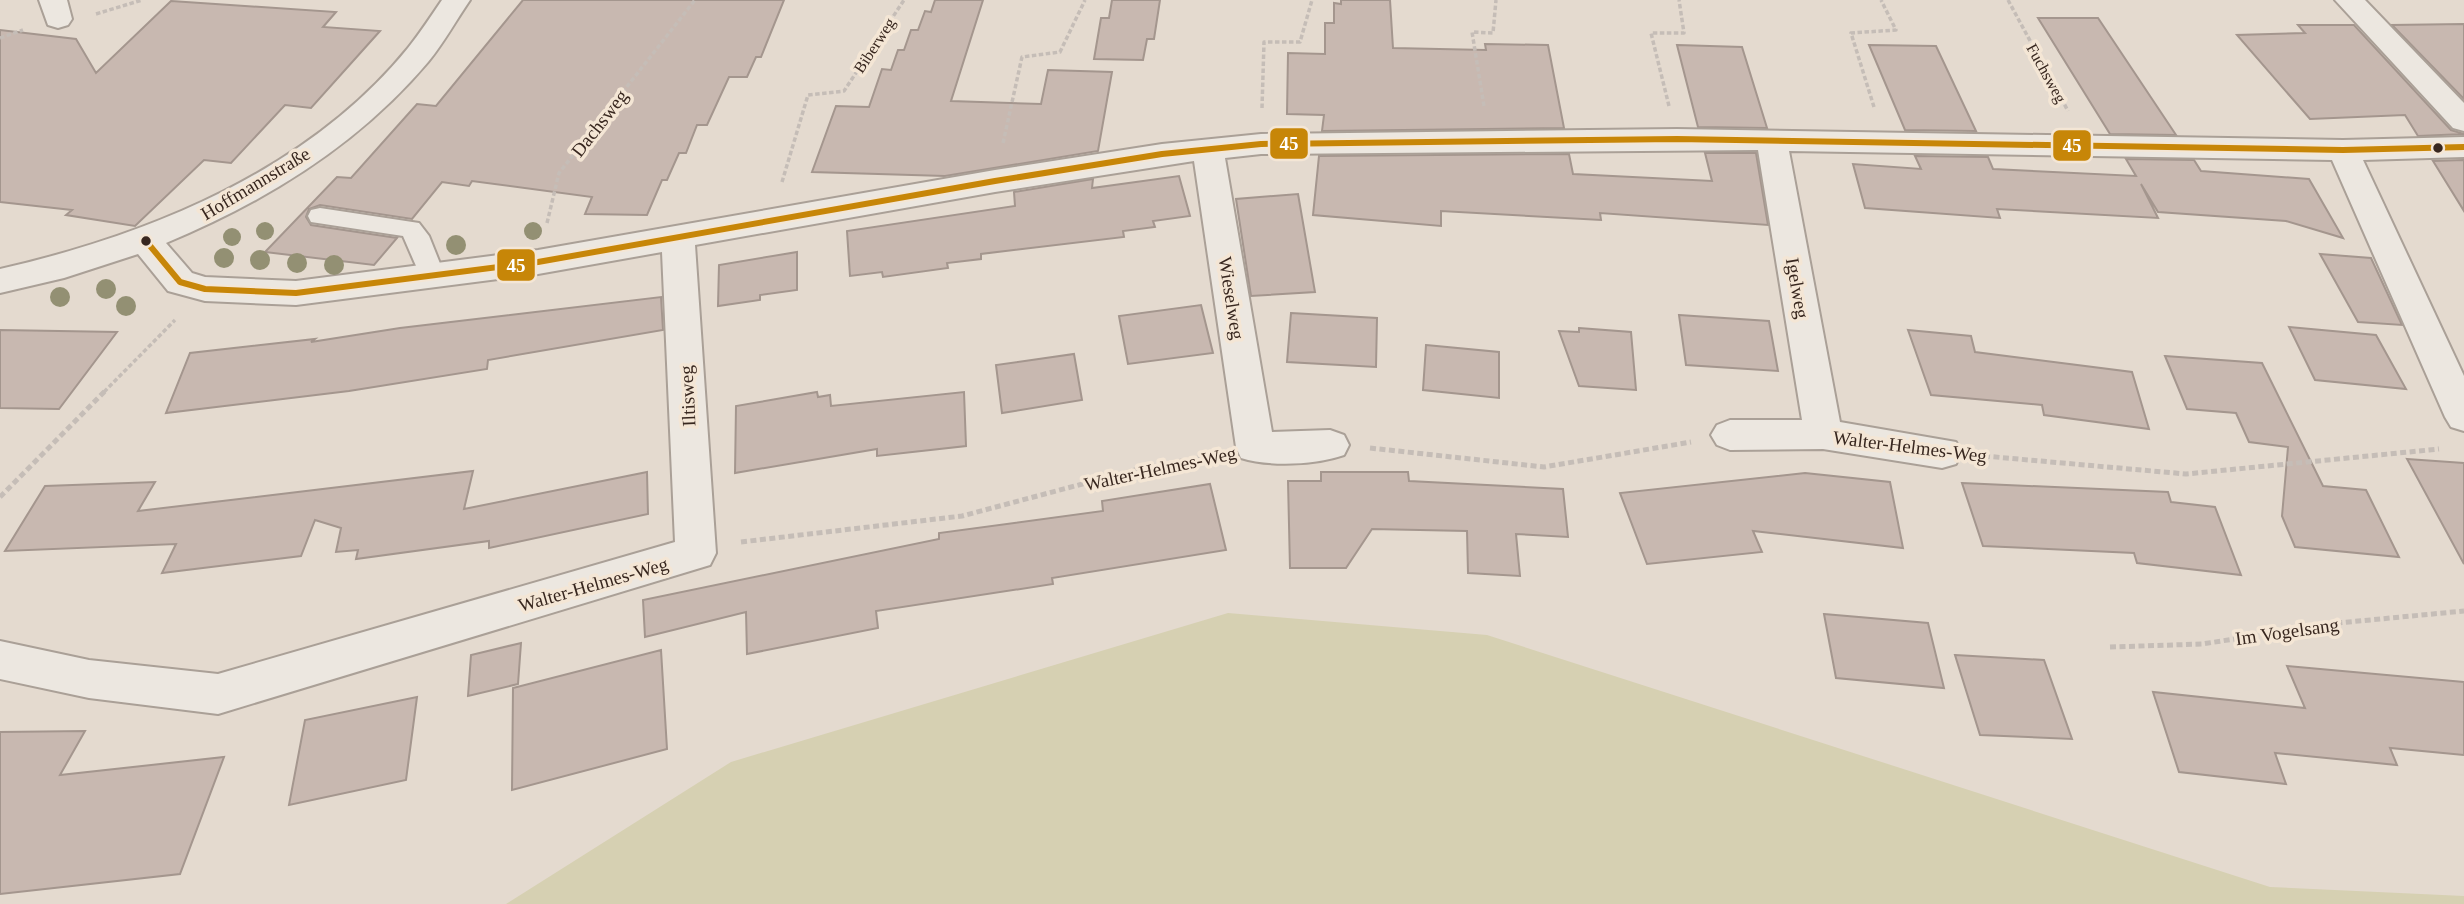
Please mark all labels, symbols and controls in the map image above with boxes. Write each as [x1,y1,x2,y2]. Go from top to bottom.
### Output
street label: Biberweg [850,15,899,77]
street label: Fuchsweg [2023,41,2070,106]
street label: Dachsweg [567,85,632,161]
line badge: 45 [1269,127,1309,160]
line badge: 45 [2052,129,2092,162]
text: 45 [1280,133,1299,154]
text: 45 [2063,135,2082,156]
unlabelled marker [2431,141,2445,155]
street label: Hoffmannstraße [197,143,313,224]
unlabelled marker [139,234,153,248]
line badge: 45 [496,248,536,282]
text: 45 [507,255,526,276]
street label: Wieselweg [1215,255,1248,342]
street label: Igelweg [1782,256,1813,321]
street label: Iltisweg [675,364,700,427]
street label: Walter-Helmes-Weg [1832,427,1989,466]
street label: Walter-Helmes-Weg [1082,442,1238,495]
street label: Walter-Helmes-Weg [516,553,671,616]
street label: Im Vogelsang [2234,614,2341,649]

